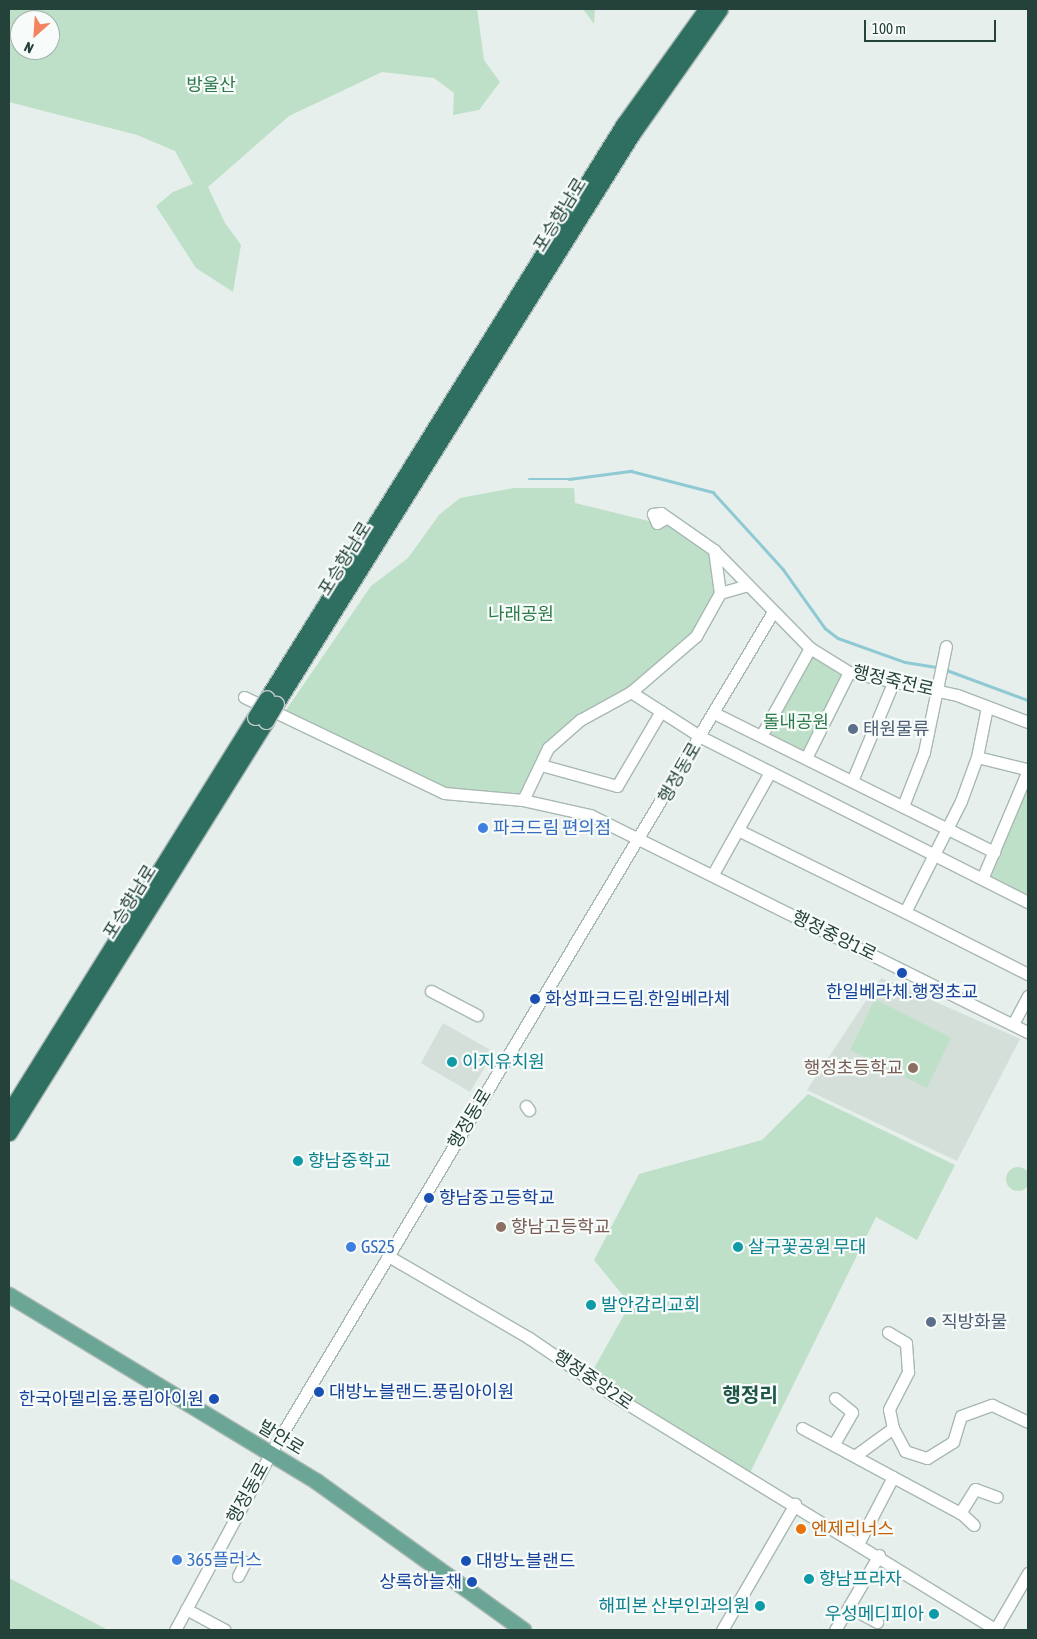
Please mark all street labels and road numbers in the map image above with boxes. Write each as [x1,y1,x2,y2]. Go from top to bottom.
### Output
street label: 포승향남로 [529,174,591,256]
street label: 포승향남로 [314,518,376,600]
street label: 행정죽전로 [850,661,936,701]
street label: 행정동로 [654,739,706,807]
street label: 포승향남로 [99,861,161,943]
street label: 행정중앙1로 [788,906,880,966]
street label: 행정동로 [444,1085,496,1153]
street label: 행정중앙2로 [549,1346,637,1414]
street label: 발안로 [254,1416,308,1460]
street label: 행정동로 [222,1459,274,1527]

